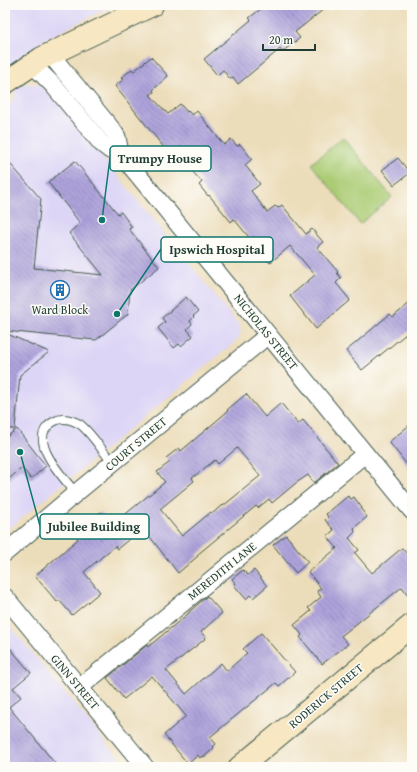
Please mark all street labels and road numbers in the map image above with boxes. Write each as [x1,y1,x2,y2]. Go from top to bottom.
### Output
street label: NICHOLAS STREET [230,290,303,373]
street label: COURT STREET [101,412,171,475]
street label: MEREDITH LANE [184,537,260,604]
street label: GINN STREET [47,650,104,713]
street label: RODERICK STREET [285,659,367,732]

